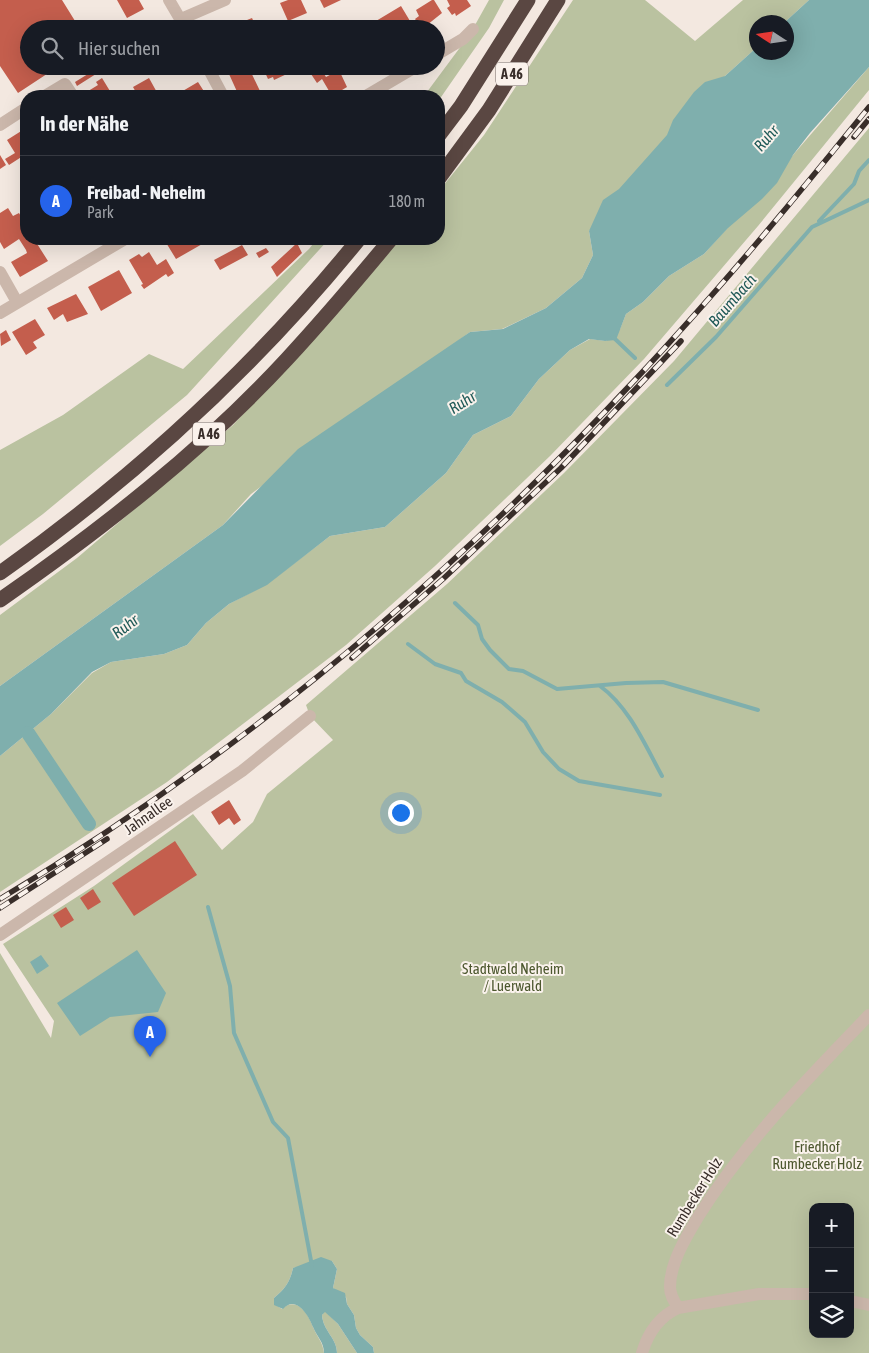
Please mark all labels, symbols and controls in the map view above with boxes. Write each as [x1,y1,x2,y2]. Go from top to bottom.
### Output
north arrow [749,15,794,60]
search box [20,20,445,75]
icon: search [38,34,66,62]
text: Hier suchen [78,37,160,59]
road number: A 46 [496,62,528,86]
text: In der Nähe [40,111,129,135]
water label: Ruhr [750,120,783,155]
text: Freibad - Neheim [87,181,205,203]
text: A [52,192,60,210]
text: 180 m [389,192,425,210]
text: Park [87,203,114,221]
water label: Baumbach [705,270,760,330]
water label: Ruhr [445,386,480,417]
road number: A 46 [193,422,225,446]
water label: Ruhr [108,610,143,642]
street label: Jahnallee [121,792,175,838]
your location [388,800,414,826]
park label: Stadtwald Neheim / Luerwald [462,960,564,994]
pin: A [134,1016,166,1057]
park label: Friedhof Rumbecker Holz [772,1138,862,1172]
street label: Rumbecker Holz [663,1154,725,1240]
map controls [809,1203,854,1338]
button: + [809,1203,854,1248]
button: − [809,1248,854,1293]
button: layers [809,1293,854,1338]

